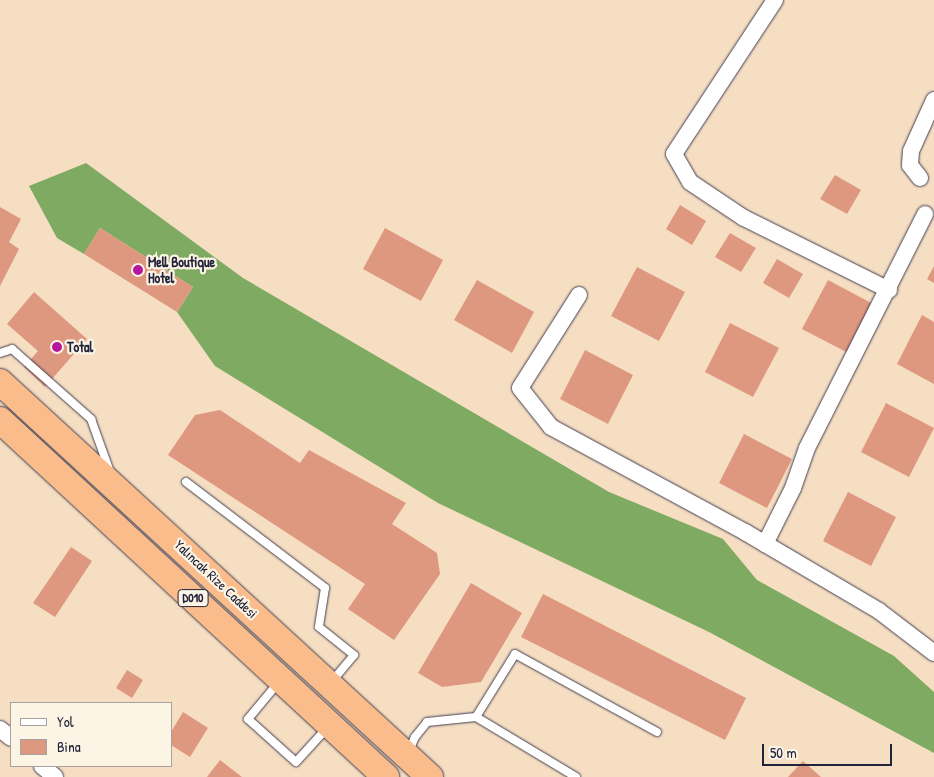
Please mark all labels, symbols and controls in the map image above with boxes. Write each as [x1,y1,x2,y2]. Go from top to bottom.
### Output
place label: Mell Boutique Hotel [148,254,215,286]
marker: Mell Boutique Hotel [132,264,144,276]
place label: Total [67,339,93,355]
marker: Total [51,341,63,353]
street label: Yalıncak Rize Caddesi [171,536,261,622]
road number: D010 [177,588,209,608]
legend [10,702,172,767]
text: Yol [57,711,74,732]
scale bar [764,734,894,766]
text: Bina [57,736,81,757]
text: 50 m [770,742,797,763]

